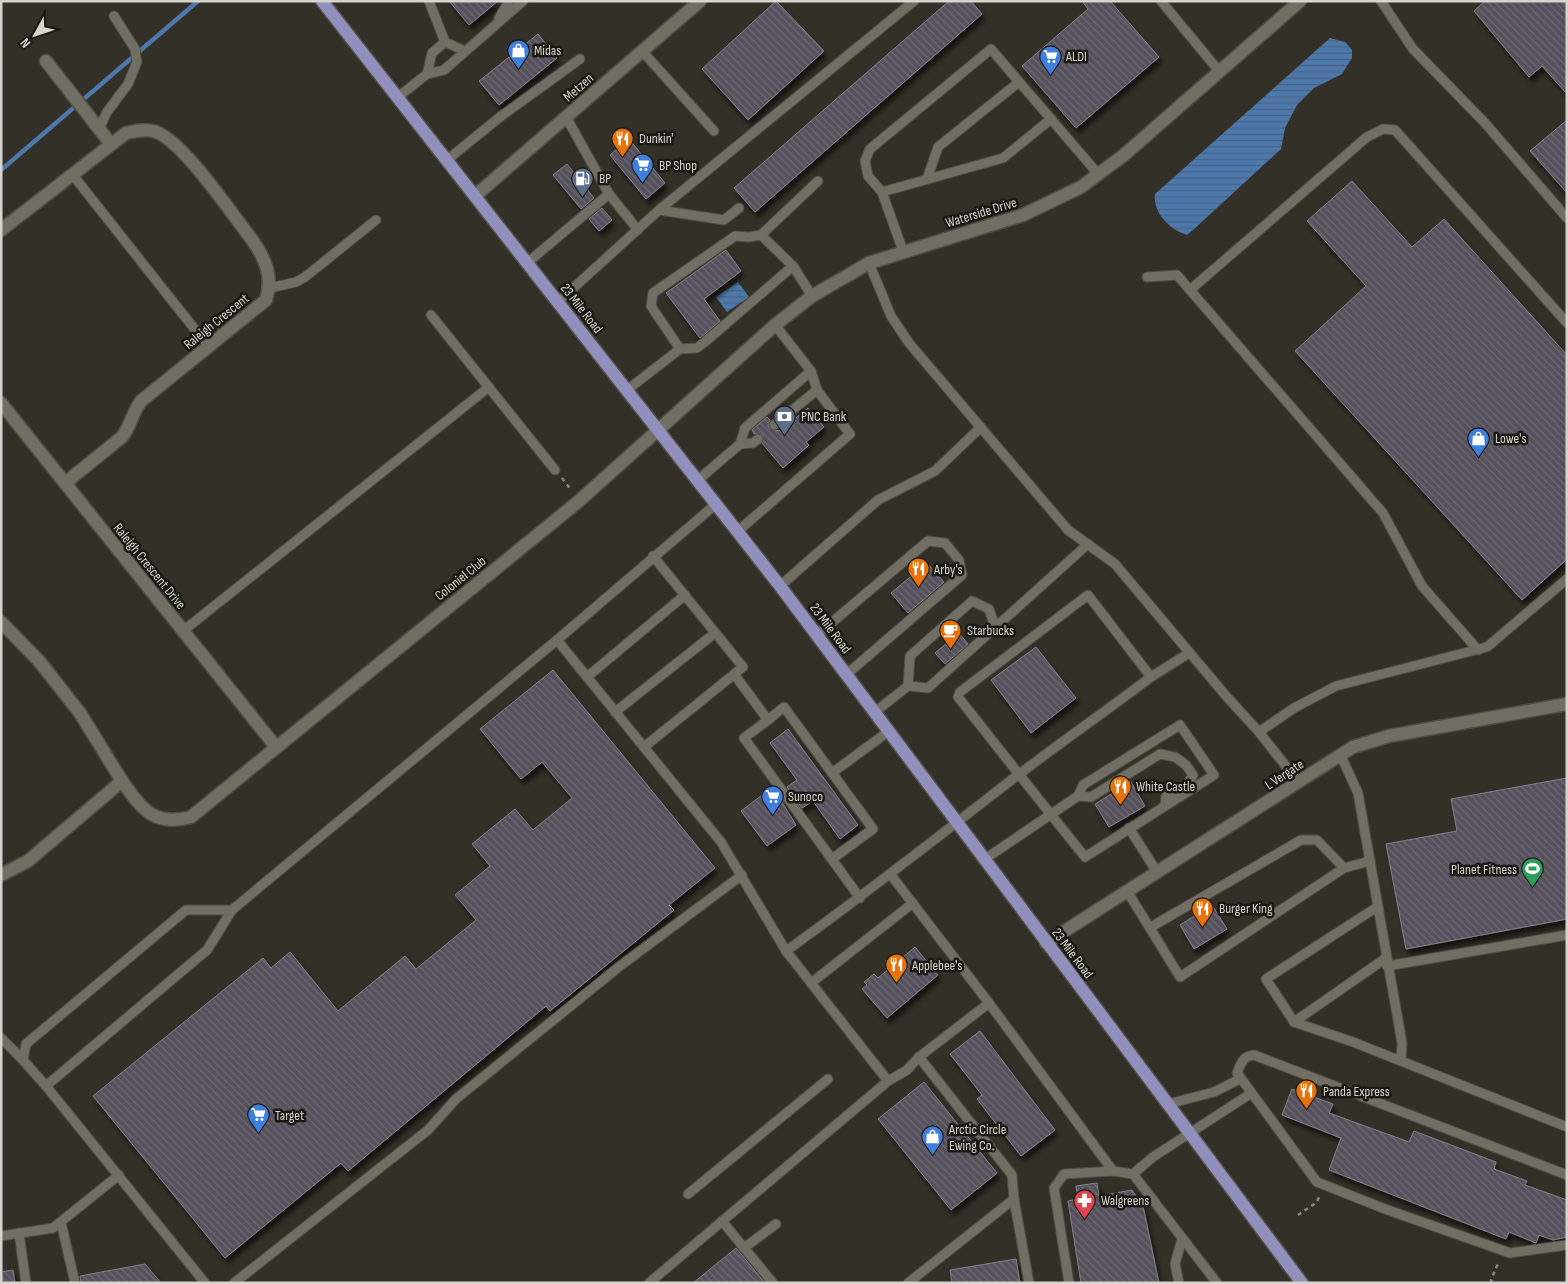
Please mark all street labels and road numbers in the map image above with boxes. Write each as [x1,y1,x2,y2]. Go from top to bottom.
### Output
street label: Metzen [560,70,597,105]
street label: Waterside Drive [944,194,1019,231]
street label: 23 Mile Road [557,280,606,337]
street label: Raleigh Crescent [180,290,252,353]
street label: Raleigh Crescent Drive [110,520,189,613]
street label: Coloniel Club [431,552,490,604]
street label: 23 Mile Road [806,600,855,657]
street label: L Vergate [1262,756,1307,793]
street label: 23 Mile Road [1048,925,1097,982]

